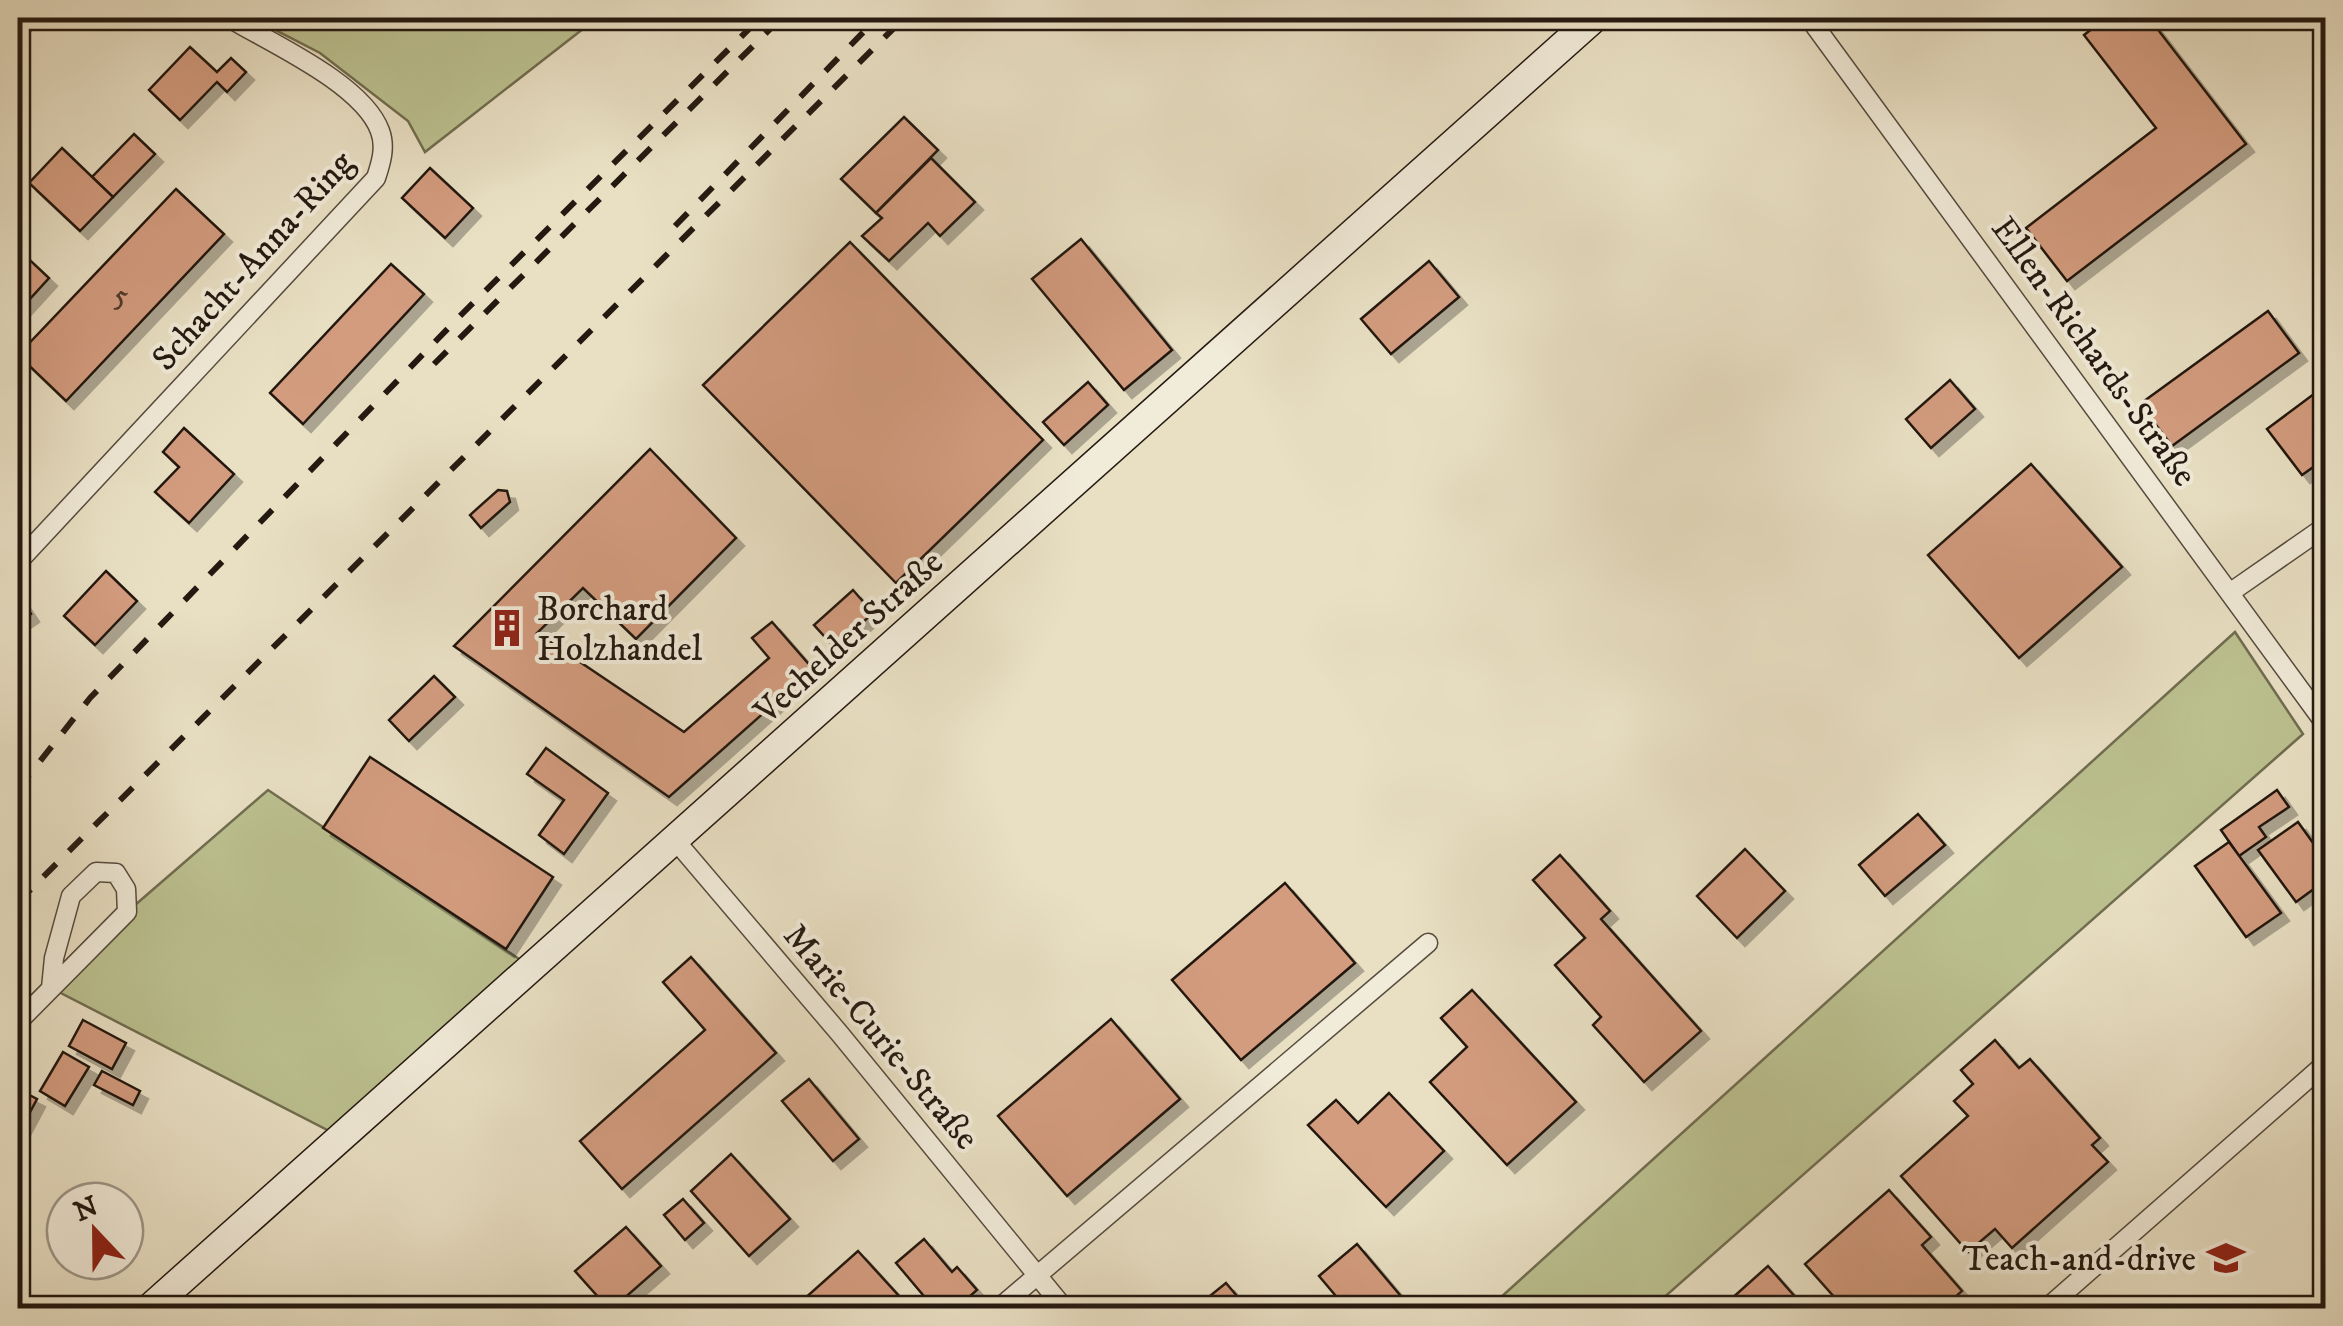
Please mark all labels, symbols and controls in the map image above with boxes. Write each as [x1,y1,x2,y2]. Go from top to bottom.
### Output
street label: Schacht-Anna-Ring [143,142,364,380]
street label: Ellen-Richards-Straße [1981,209,2206,496]
house number: 5 [114,278,129,315]
street label: Vechelder Straße [745,541,953,734]
place label: Borchard Holzhandel [537,588,703,672]
building icon: Borchard Holzhandel [486,607,528,649]
street label: Marie-Curie-Straße [773,915,988,1159]
north arrow [45,1181,145,1281]
text: N [69,1189,103,1230]
school or university icon: Teach-and-drive [2205,1237,2247,1279]
place label: Teach-and-drive [1962,1238,2196,1282]

